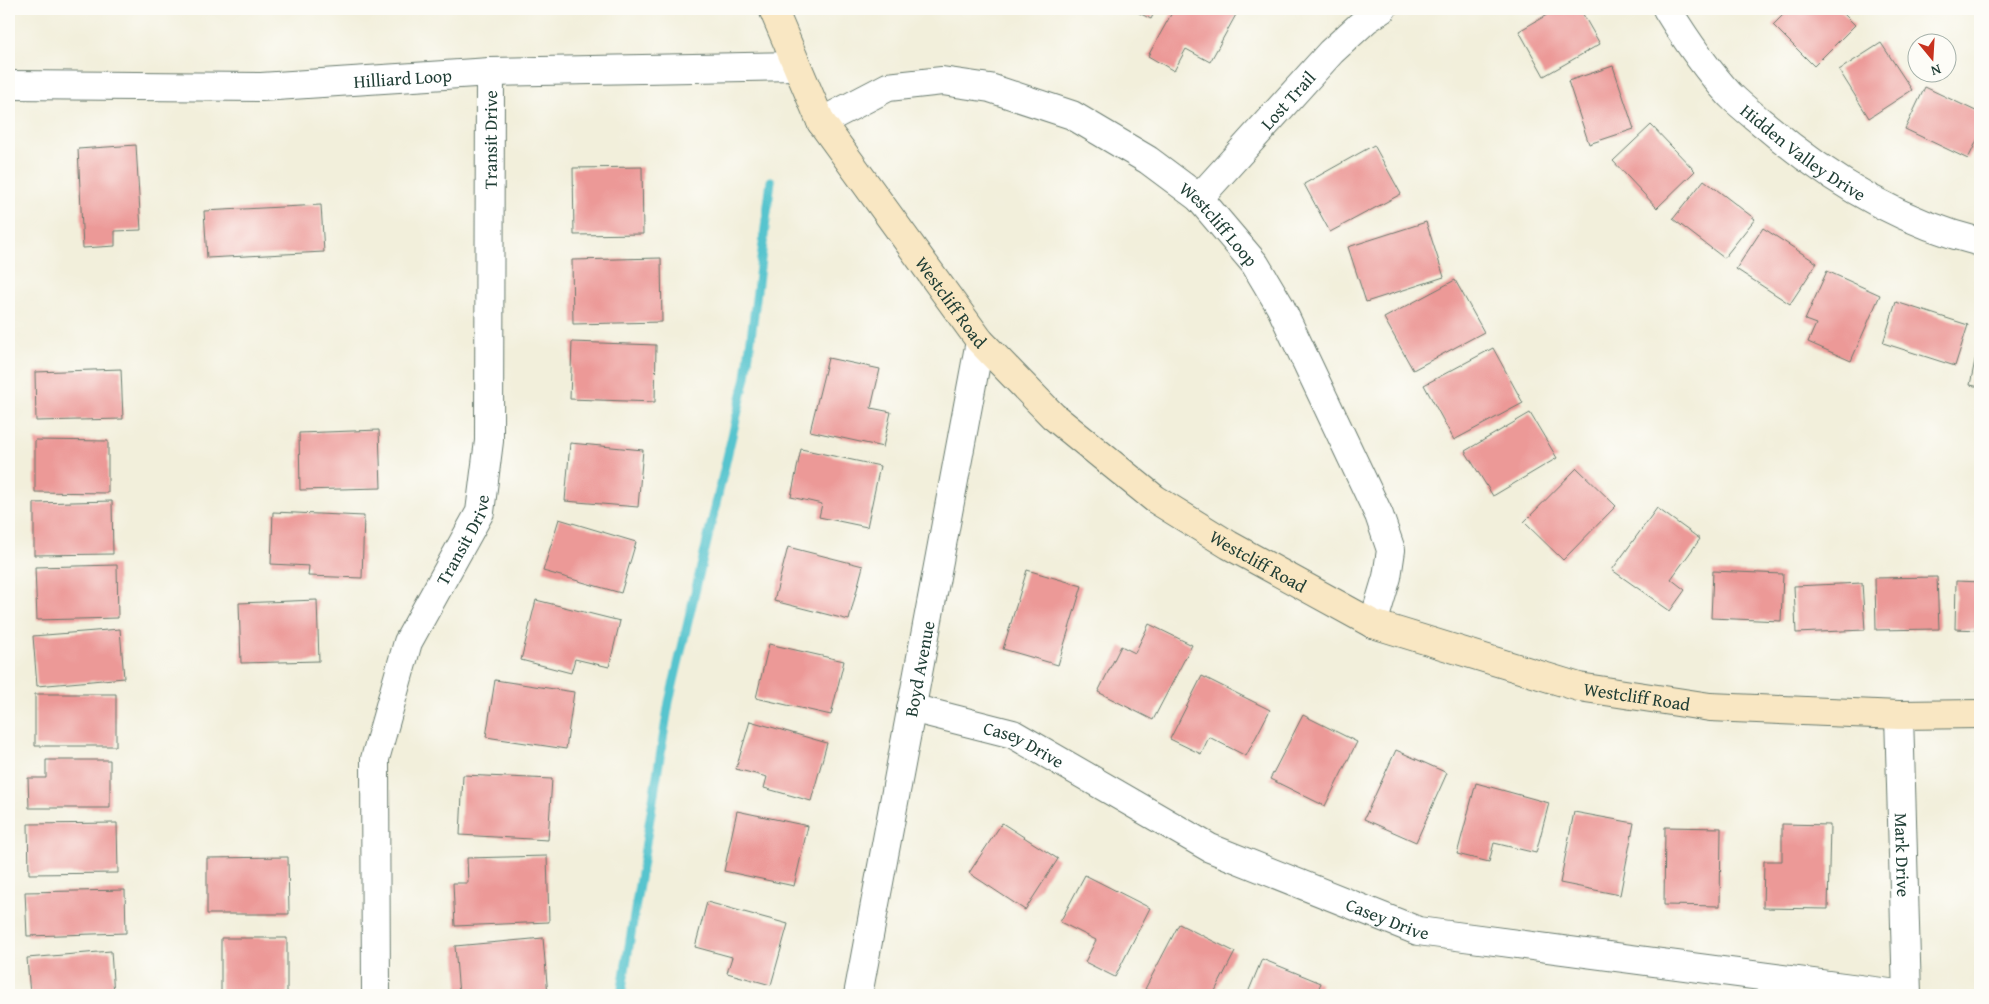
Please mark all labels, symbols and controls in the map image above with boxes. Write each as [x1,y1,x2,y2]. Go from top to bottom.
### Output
north arrow [1906,32,1956,82]
text: N [1928,59,1944,82]
street label: Hilliard Loop [353,61,453,94]
street label: Lost Trail [1254,65,1321,136]
street label: Transit Drive [476,90,503,189]
street label: Hidden Valley Drive [1735,97,1871,207]
street label: Westcliff Loop [1174,175,1265,272]
street label: Westcliff Road [909,250,994,355]
street label: Transit Drive [429,493,496,590]
street label: Westcliff Road [1204,523,1312,599]
street label: Boyd Avenue [897,618,941,719]
street label: Westcliff Road [1582,674,1693,717]
street label: Casey Drive [981,714,1069,774]
street label: Mark Drive [1888,812,1918,897]
street label: Casey Drive [1342,890,1430,946]

